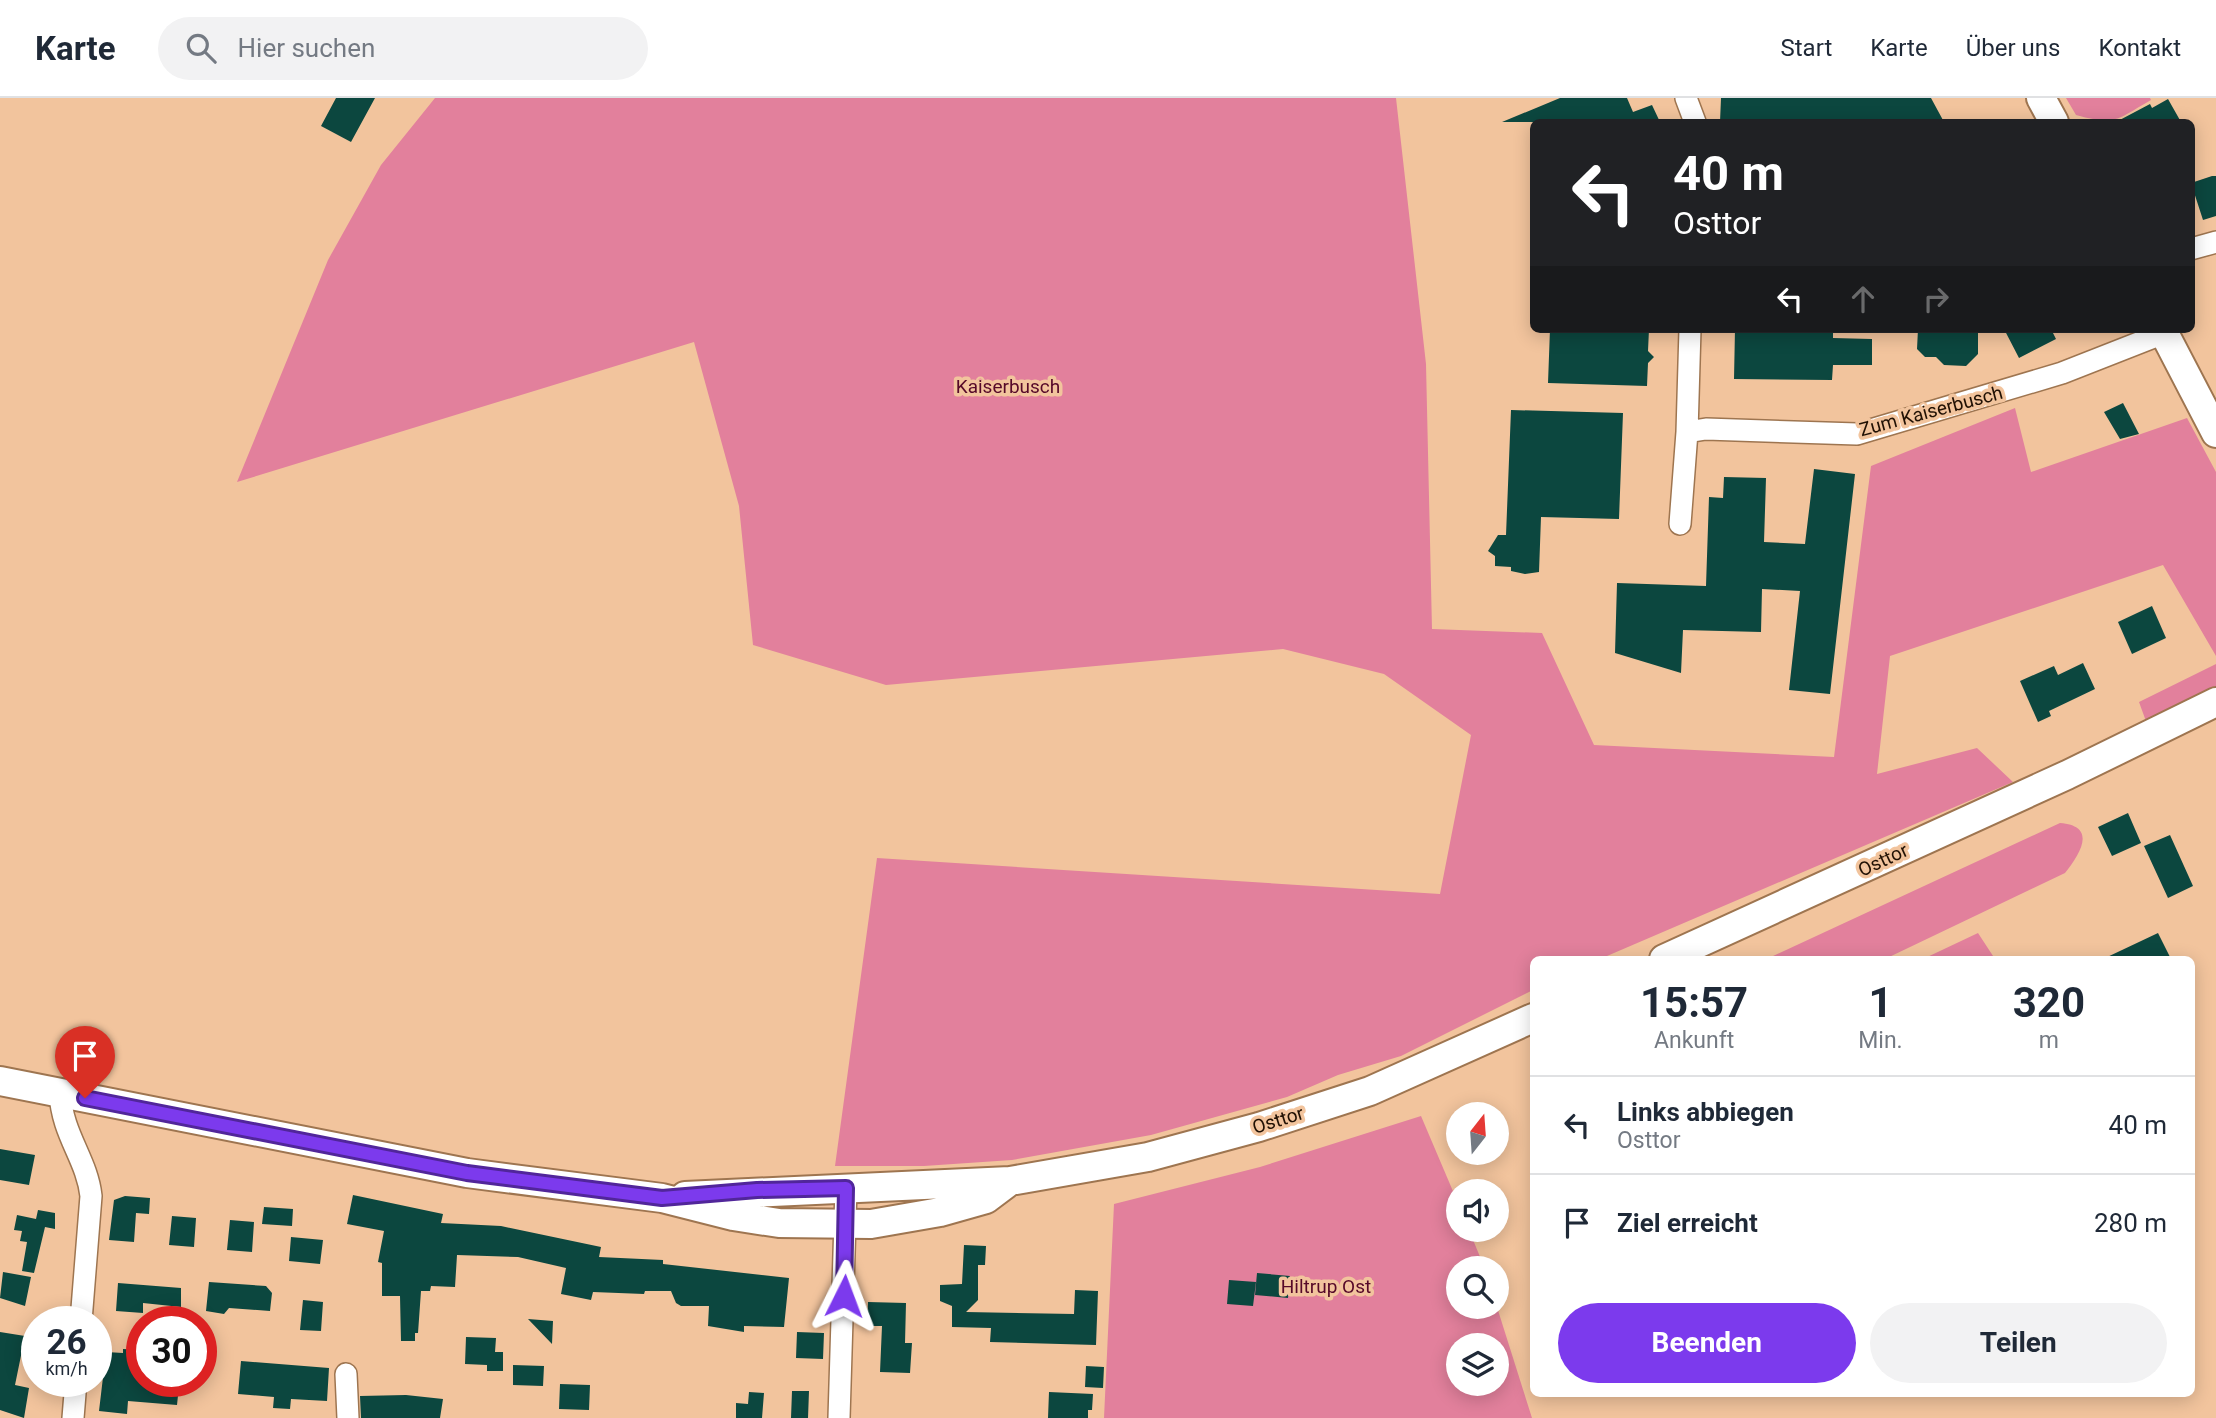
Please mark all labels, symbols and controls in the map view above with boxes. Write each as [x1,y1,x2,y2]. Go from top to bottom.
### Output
search box [158,17,648,80]
text: Karte [35,29,116,68]
icon: search [182,29,220,67]
text: Hier suchen [238,33,375,63]
text: Start [1781,34,1832,62]
text: Karte [1870,34,1928,62]
text: Über uns [1966,34,2060,62]
text: Kontakt [2098,34,2181,62]
text: 40 m [1673,145,1784,202]
icon: left [1558,147,1649,238]
text: Osttor [1673,204,1761,242]
icon: left [1771,280,1809,318]
icon: ahead [1844,280,1882,318]
icon: right [1917,280,1955,318]
park label: Kaiserbusch [956,375,1060,398]
street label: Zum Kaiserbusch [1857,381,2005,441]
street label: Osttor [1854,838,1912,881]
text: 15:57 [1640,978,1748,1027]
text: 1 [1868,978,1893,1027]
text: 320 [2013,978,2085,1027]
pin [55,1026,115,1098]
text: Ankunft [1654,1027,1734,1054]
text: Min. [1858,1027,1903,1054]
text: m [2039,1027,2059,1054]
icon: arrive [66,1037,104,1075]
text: Links abbiegen [1617,1097,1794,1127]
street label: Osttor [1250,1101,1307,1139]
north arrow [1446,1102,1508,1166]
map controls [1446,1102,1509,1396]
icon: left [1558,1106,1596,1144]
text: 40 m [2109,1110,2167,1140]
text: Osttor [1617,1127,1680,1154]
button: sound [1446,1179,1509,1242]
icon: arrive [1558,1204,1596,1242]
text: Ziel erreicht [1617,1208,1758,1238]
text: 280 m [2094,1208,2167,1238]
button: search [1446,1256,1509,1319]
position arrow [807,1259,881,1333]
park label: Hiltrup Ost [1281,1275,1371,1298]
button: Beenden [1558,1303,1856,1383]
button: Teilen [1870,1303,2167,1383]
speed limit sign: 30 [126,1306,217,1397]
text: 26 [46,1322,87,1363]
button: layers [1446,1333,1509,1396]
text: km/h [45,1358,88,1379]

